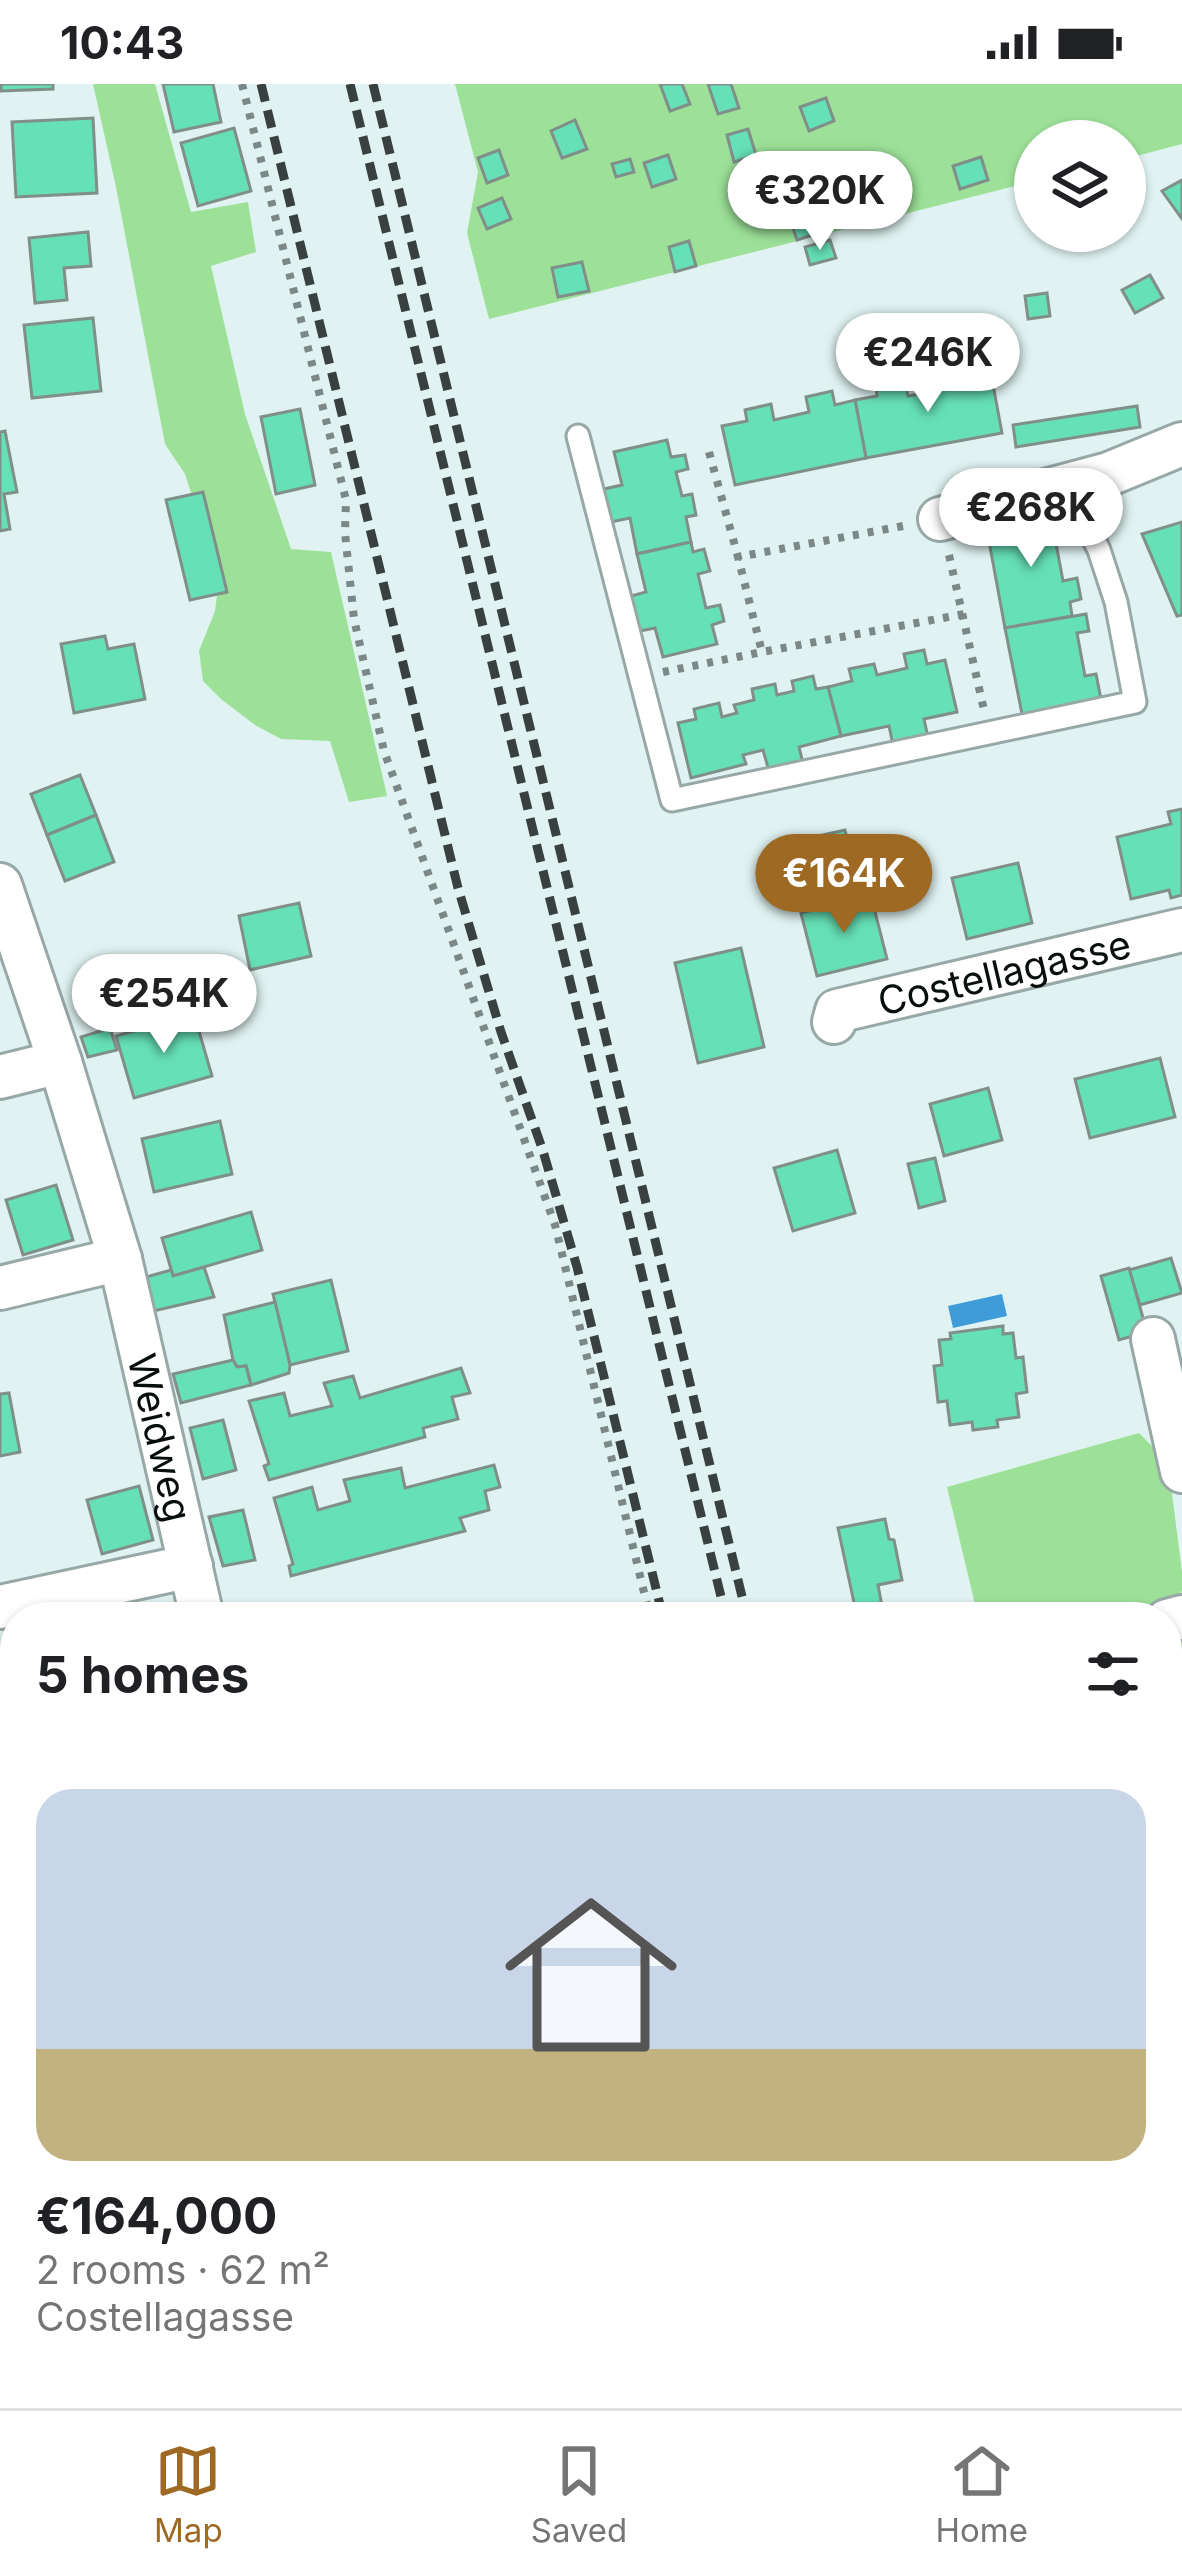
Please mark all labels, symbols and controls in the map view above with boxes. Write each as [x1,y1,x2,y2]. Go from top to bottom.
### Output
text: 10:43 [60,15,184,70]
map controls [1014,120,1146,252]
button: layers [1014,120,1146,252]
pin: €320K [736,151,904,253]
text: €320K [755,166,885,213]
pin: €246K [844,313,1012,415]
text: €246K [863,328,993,375]
pin: €268K [947,468,1115,570]
text: €268K [966,483,1096,530]
pin: €164K [760,834,928,936]
text: €164K [782,849,906,896]
street label: Costellagasse [873,919,1135,1024]
pin: €254K [80,954,248,1056]
text: €254K [99,969,229,1016]
street label: Weidweg [119,1349,203,1526]
icon: filters [1080,1641,1146,1707]
text: 5 homes [36,1644,249,1705]
icon: home [483,1867,699,2083]
text: €164,000 [36,2185,278,2246]
text: 2 rooms · 62 m² [36,2246,330,2293]
text: Costellagasse [36,2293,294,2340]
tab: Map [154,2438,223,2550]
tab: Saved [531,2438,627,2550]
tab: Home [935,2438,1028,2550]

